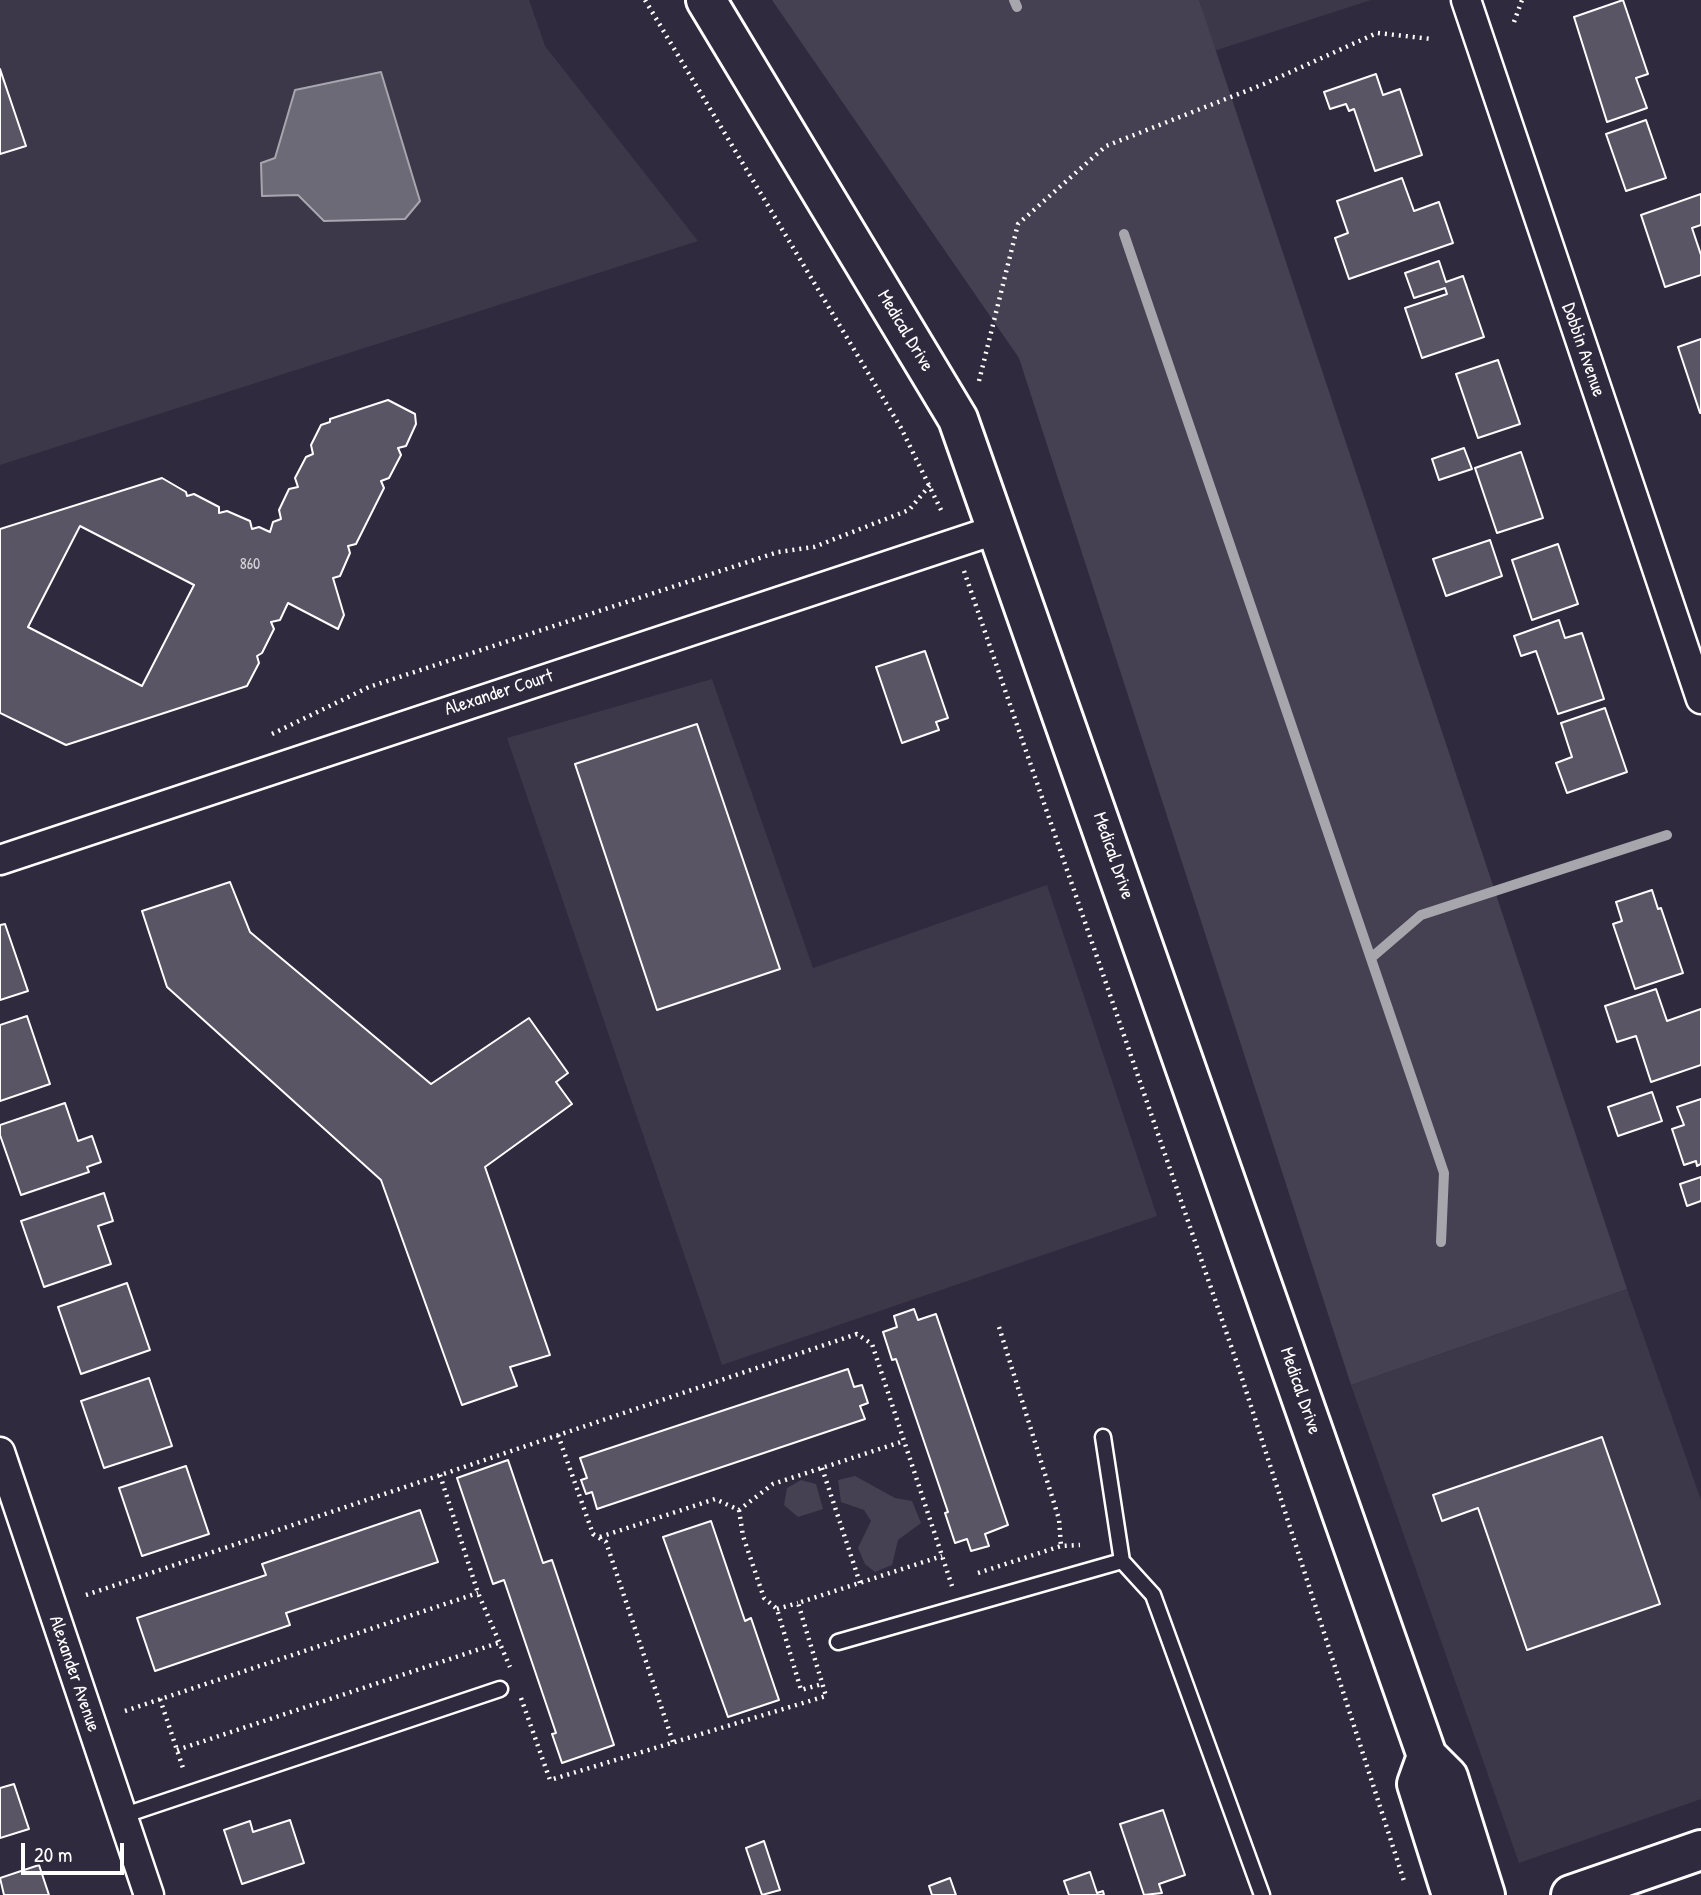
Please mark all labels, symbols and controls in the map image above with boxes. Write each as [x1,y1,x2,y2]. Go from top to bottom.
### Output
street label: Medical Drive [872,286,938,376]
street label: Dobbin Avenue [1556,300,1610,400]
house number: 860 [240,555,260,575]
street label: Alexander Court [442,665,556,721]
street label: Medical Drive [1087,809,1139,903]
street label: Medical Drive [1274,1344,1326,1438]
street label: Alexander Avenue [43,1613,105,1735]
scale bar [24,1828,128,1872]
text: 20 m [34,1840,72,1869]

